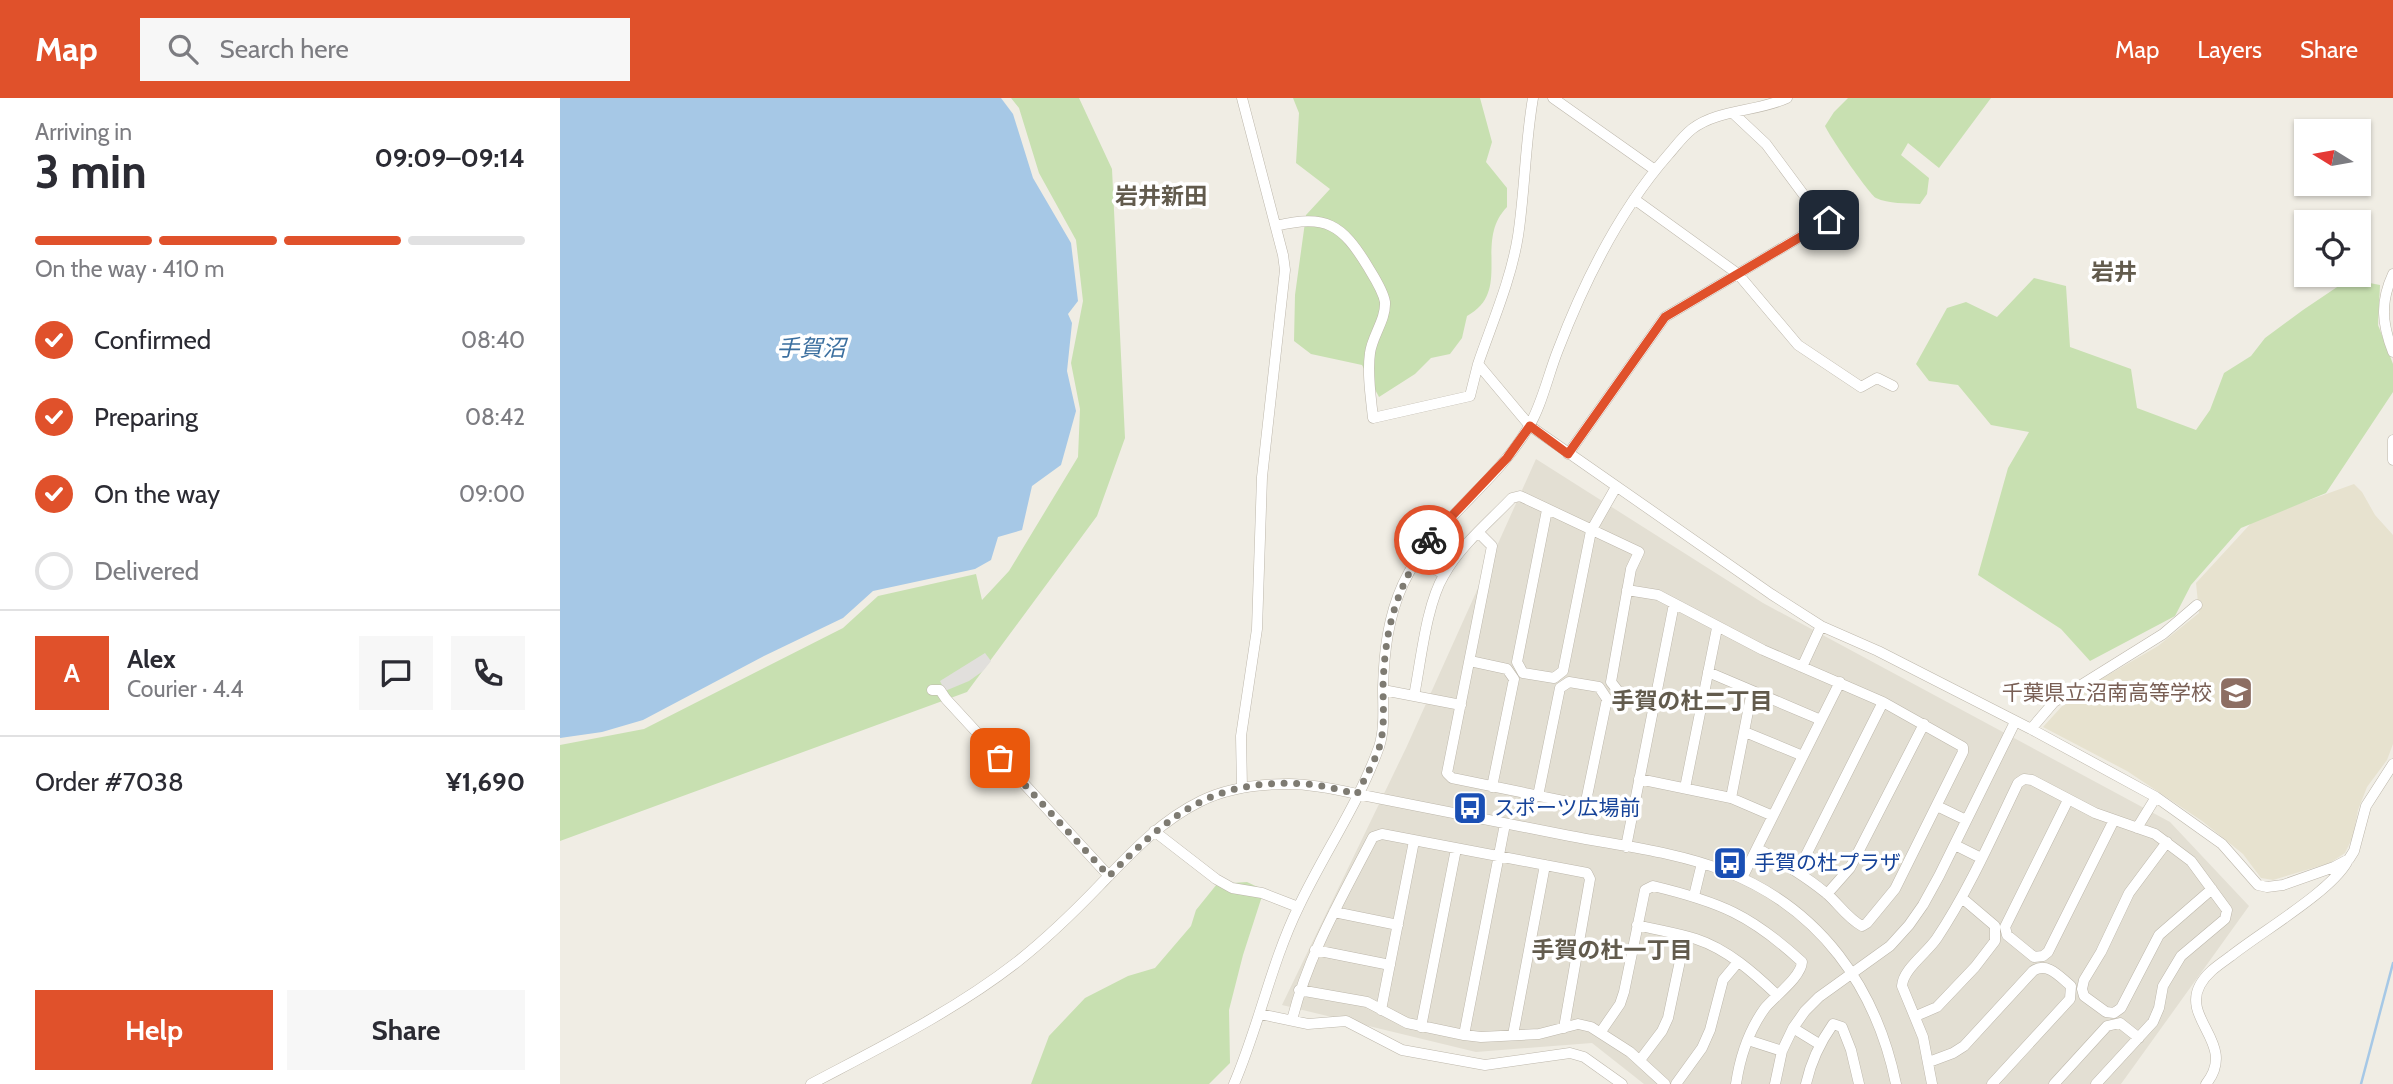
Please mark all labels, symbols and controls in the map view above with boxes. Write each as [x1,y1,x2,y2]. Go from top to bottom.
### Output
search box [140,18,630,81]
text: Map [35,29,98,69]
icon: search [164,30,202,68]
text: Search here [220,33,349,65]
text: Map [2115,35,2159,64]
text: Layers [2197,35,2262,64]
text: Share [2300,35,2358,64]
text: Arriving in [35,118,132,146]
north arrow [2294,119,2371,196]
map controls [2294,119,2371,287]
text: 09:09–09:14 [374,142,525,174]
text: 3 min [35,144,147,200]
district label: 岩井新田 [1115,182,1207,210]
pin [1799,190,1859,250]
icon: home [1810,201,1848,239]
button: locate [2294,210,2371,287]
text: On the way · 410 m [35,255,225,283]
district label: 岩井 [2091,258,2137,286]
icon: check [35,321,73,359]
text: Confirmed [94,324,211,356]
text: 08:40 [461,326,525,354]
water label: 手賀沼 [777,334,849,362]
icon: check [35,398,73,436]
text: Preparing [94,401,198,433]
text: 08:42 [465,403,525,431]
icon: check [35,475,73,513]
text: On the way [94,478,220,510]
text: 09:00 [459,480,525,508]
courier [1394,505,1464,575]
icon: bike [1410,521,1448,559]
text: Delivered [94,555,199,587]
button: chat [359,636,433,710]
button: phone [451,636,525,710]
text: Alex [127,643,176,675]
text: A [64,657,80,689]
school or university icon: 千葉県立沼南高等学校 [2217,674,2255,712]
text: Courier · 4.4 [127,675,244,703]
place label: 千葉県立沼南高等学校 [2002,680,2212,705]
district label: 手賀の杜二丁目 [1612,687,1773,715]
pin [970,728,1030,788]
icon: bag [981,739,1019,777]
text: Order #7038 [35,766,184,798]
text: ¥1,690 [446,766,525,798]
bus stop icon: スポーツ広場前 [1451,789,1489,827]
place label: スポーツ広場前 [1494,795,1641,820]
bus stop icon: 手賀の杜プラザ [1711,844,1749,882]
place label: 手賀の杜プラザ [1754,850,1901,875]
district label: 手賀の杜一丁目 [1532,936,1693,964]
button: Help [35,990,273,1070]
button: Share [287,990,525,1070]

